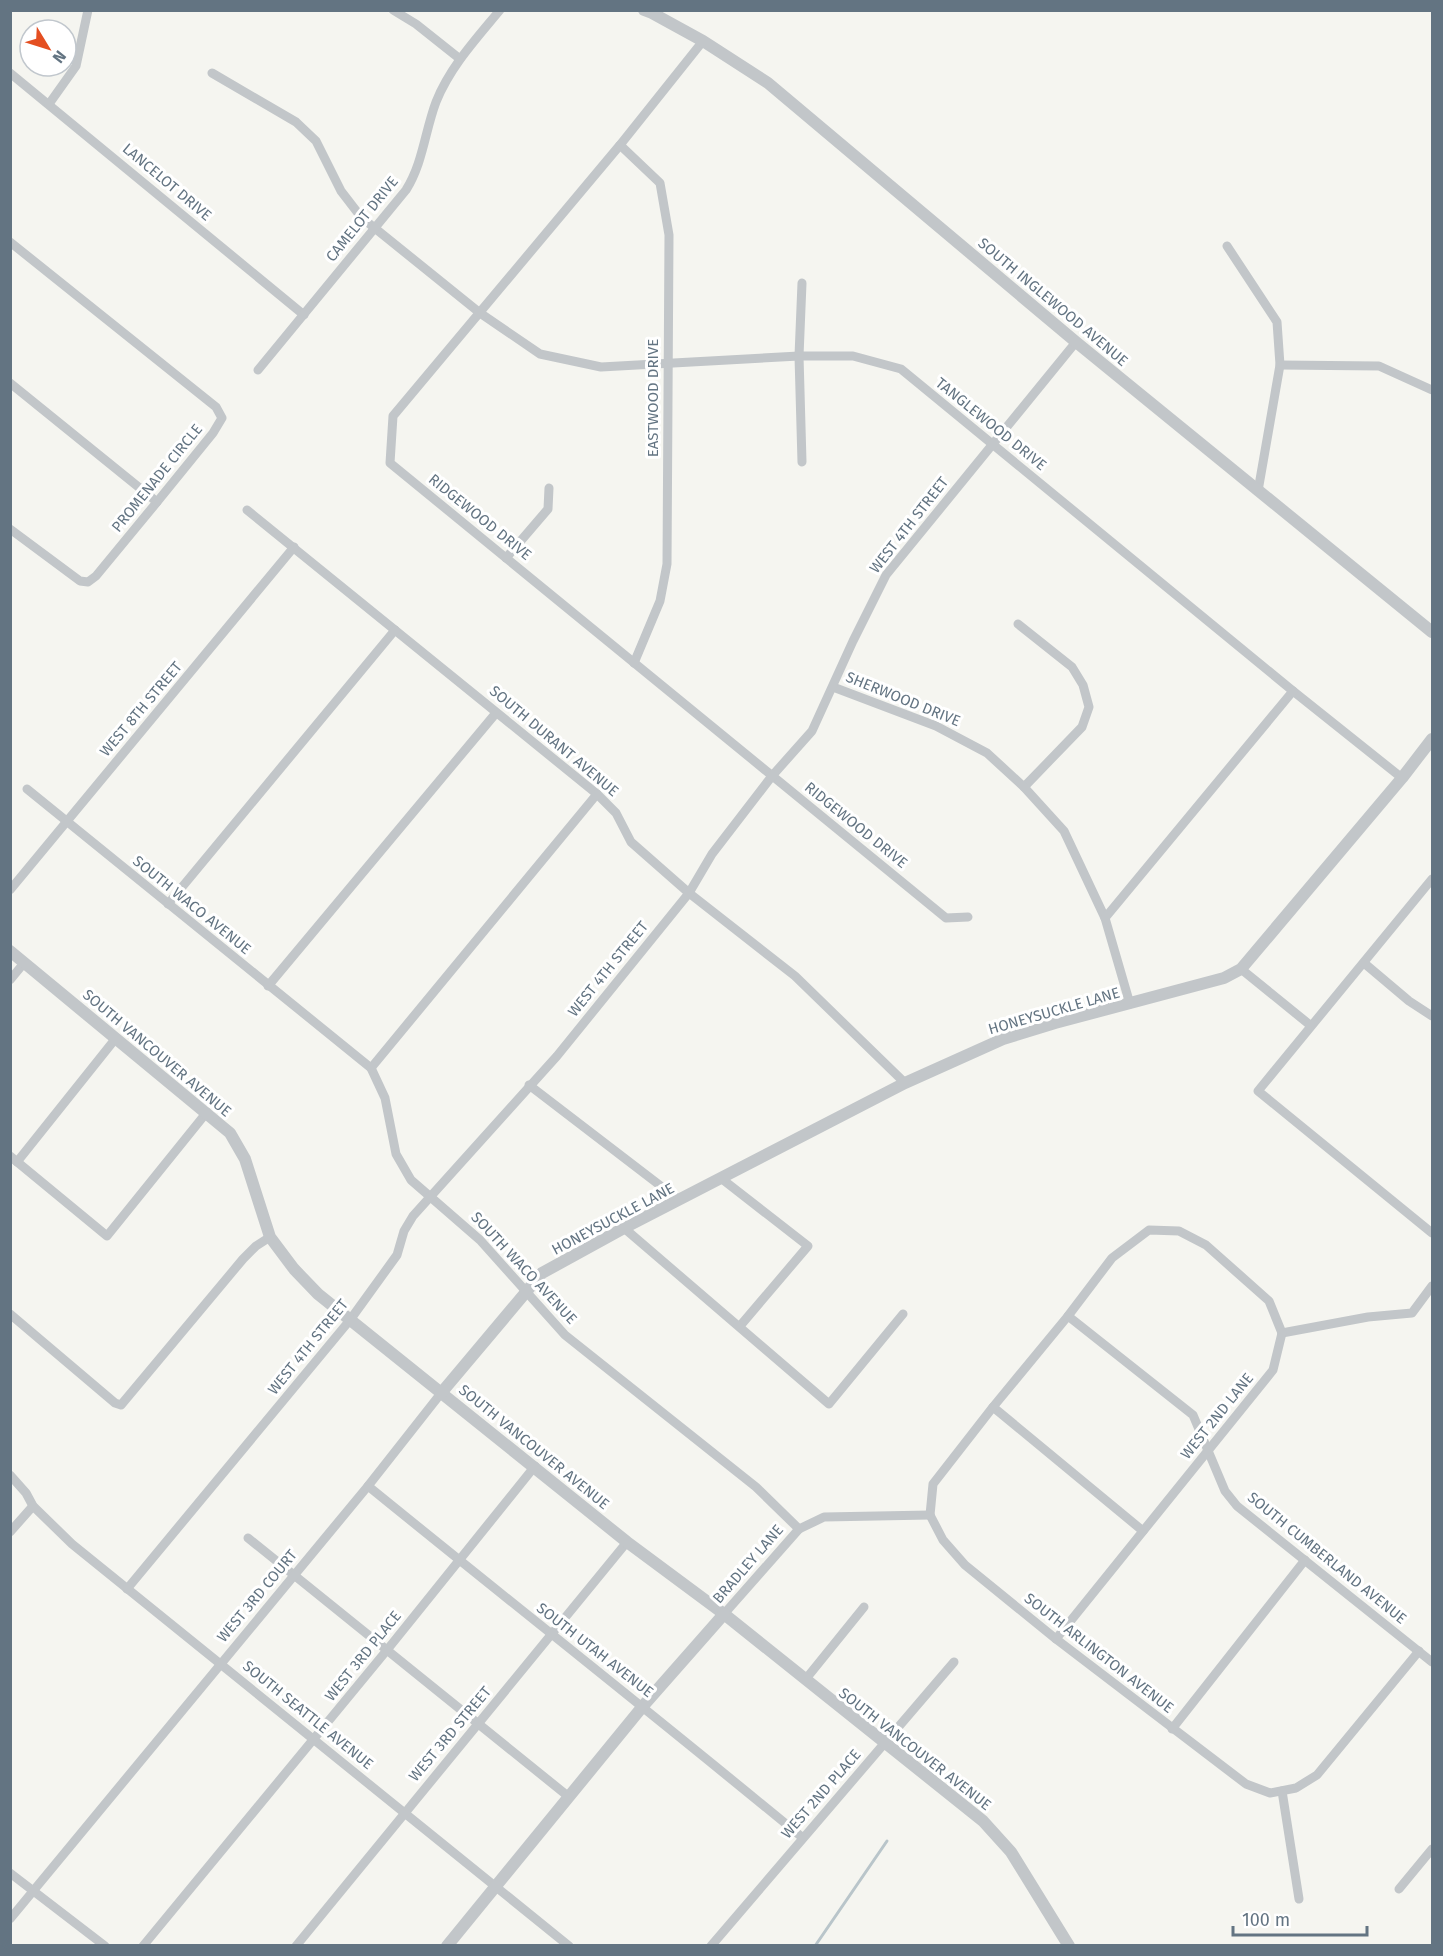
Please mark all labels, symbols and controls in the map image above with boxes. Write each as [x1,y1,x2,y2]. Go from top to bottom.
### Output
north arrow [18,18,78,78]
text: N [49,47,70,67]
street label: LANCELOT DRIVE [119,140,215,224]
street label: CAMELOT DRIVE [322,173,402,265]
street label: SOUTH INGLEWOOD AVENUE [975,234,1131,370]
street label: EASTWOOD DRIVE [644,339,662,457]
street label: TANGLEWOOD DRIVE [932,374,1050,474]
street label: PROMENADE CIRCLE [108,420,206,536]
street label: RIDGEWOOD DRIVE [425,470,535,564]
street label: WEST 4TH STREET [866,473,952,577]
street label: WEST 8TH STREET [96,658,186,760]
street label: SHERWOOD DRIVE [843,668,963,730]
street label: SOUTH DURANT AVENUE [486,682,622,800]
street label: RIDGEWOOD DRIVE [801,778,911,872]
street label: SOUTH WACO AVENUE [129,852,255,958]
street label: WEST 4TH STREET [564,917,652,1020]
street label: HONEYSUCKLE LANE [986,984,1122,1038]
street label: SOUTH VANCOUVER AVENUE [79,986,235,1120]
street label: HONEYSUCKLE LANE [549,1179,677,1259]
street label: SOUTH WACO AVENUE [467,1208,581,1328]
street label: WEST 4TH STREET [264,1295,352,1398]
street label: WEST 2ND LANE [1177,1369,1257,1463]
street label: SOUTH VANCOUVER AVENUE [455,1381,613,1513]
street label: SOUTH CUMBERLAND AVENUE [1244,1488,1410,1628]
street label: BRADLEY LANE [709,1521,787,1607]
street label: WEST 3RD COURT [213,1546,301,1646]
street label: SOUTH ARLINGTON AVENUE [1021,1589,1177,1717]
street label: SOUTH UTAH AVENUE [533,1599,657,1701]
street label: WEST 3RD PLACE [321,1607,405,1705]
street label: SOUTH SEATTLE AVENUE [239,1657,377,1773]
street label: WEST 3RD STREET [405,1683,495,1785]
street label: SOUTH VANCOUVER AVENUE [835,1684,995,1814]
street label: WEST 2ND PLACE [777,1746,865,1842]
scale bar [1233,1899,1366,1937]
text: 100 m [1242,1909,1290,1931]

